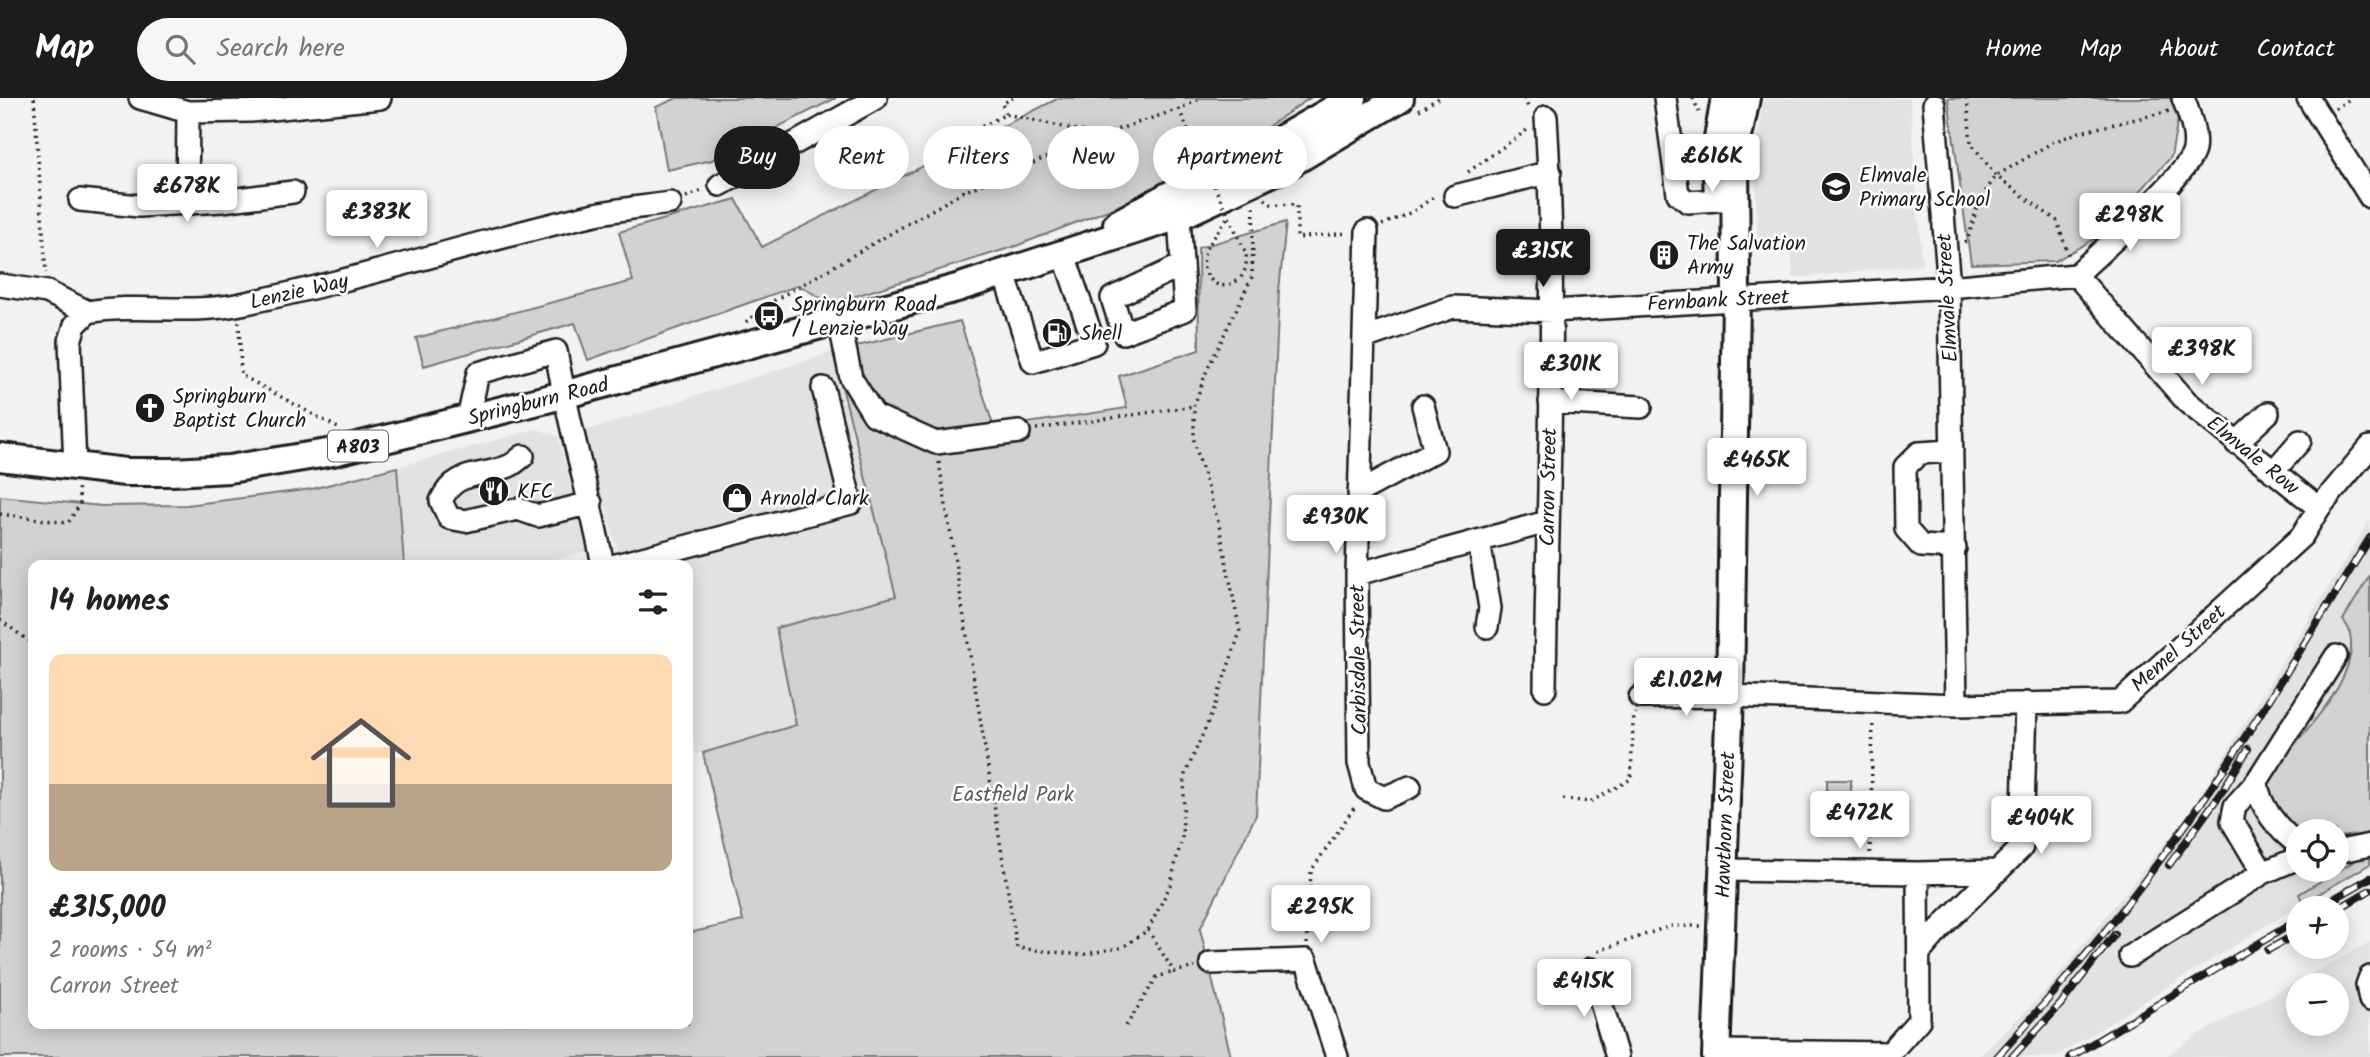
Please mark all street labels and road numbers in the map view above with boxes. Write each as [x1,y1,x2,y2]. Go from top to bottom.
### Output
street label: Elmvale Street [1929,232,1968,363]
street label: Lenzie Way [247,265,352,320]
street label: Fernbank Street [1646,281,1791,322]
street label: Springburn Road [464,369,613,436]
street label: Elmvale Row [2198,408,2307,505]
street label: Carron Street [1532,427,1567,547]
road number: A803 [328,430,388,462]
street label: Carbisdale Street [1342,583,1377,736]
street label: Memel Street [2124,596,2235,701]
street label: Hawthorn Street [1707,750,1746,899]

